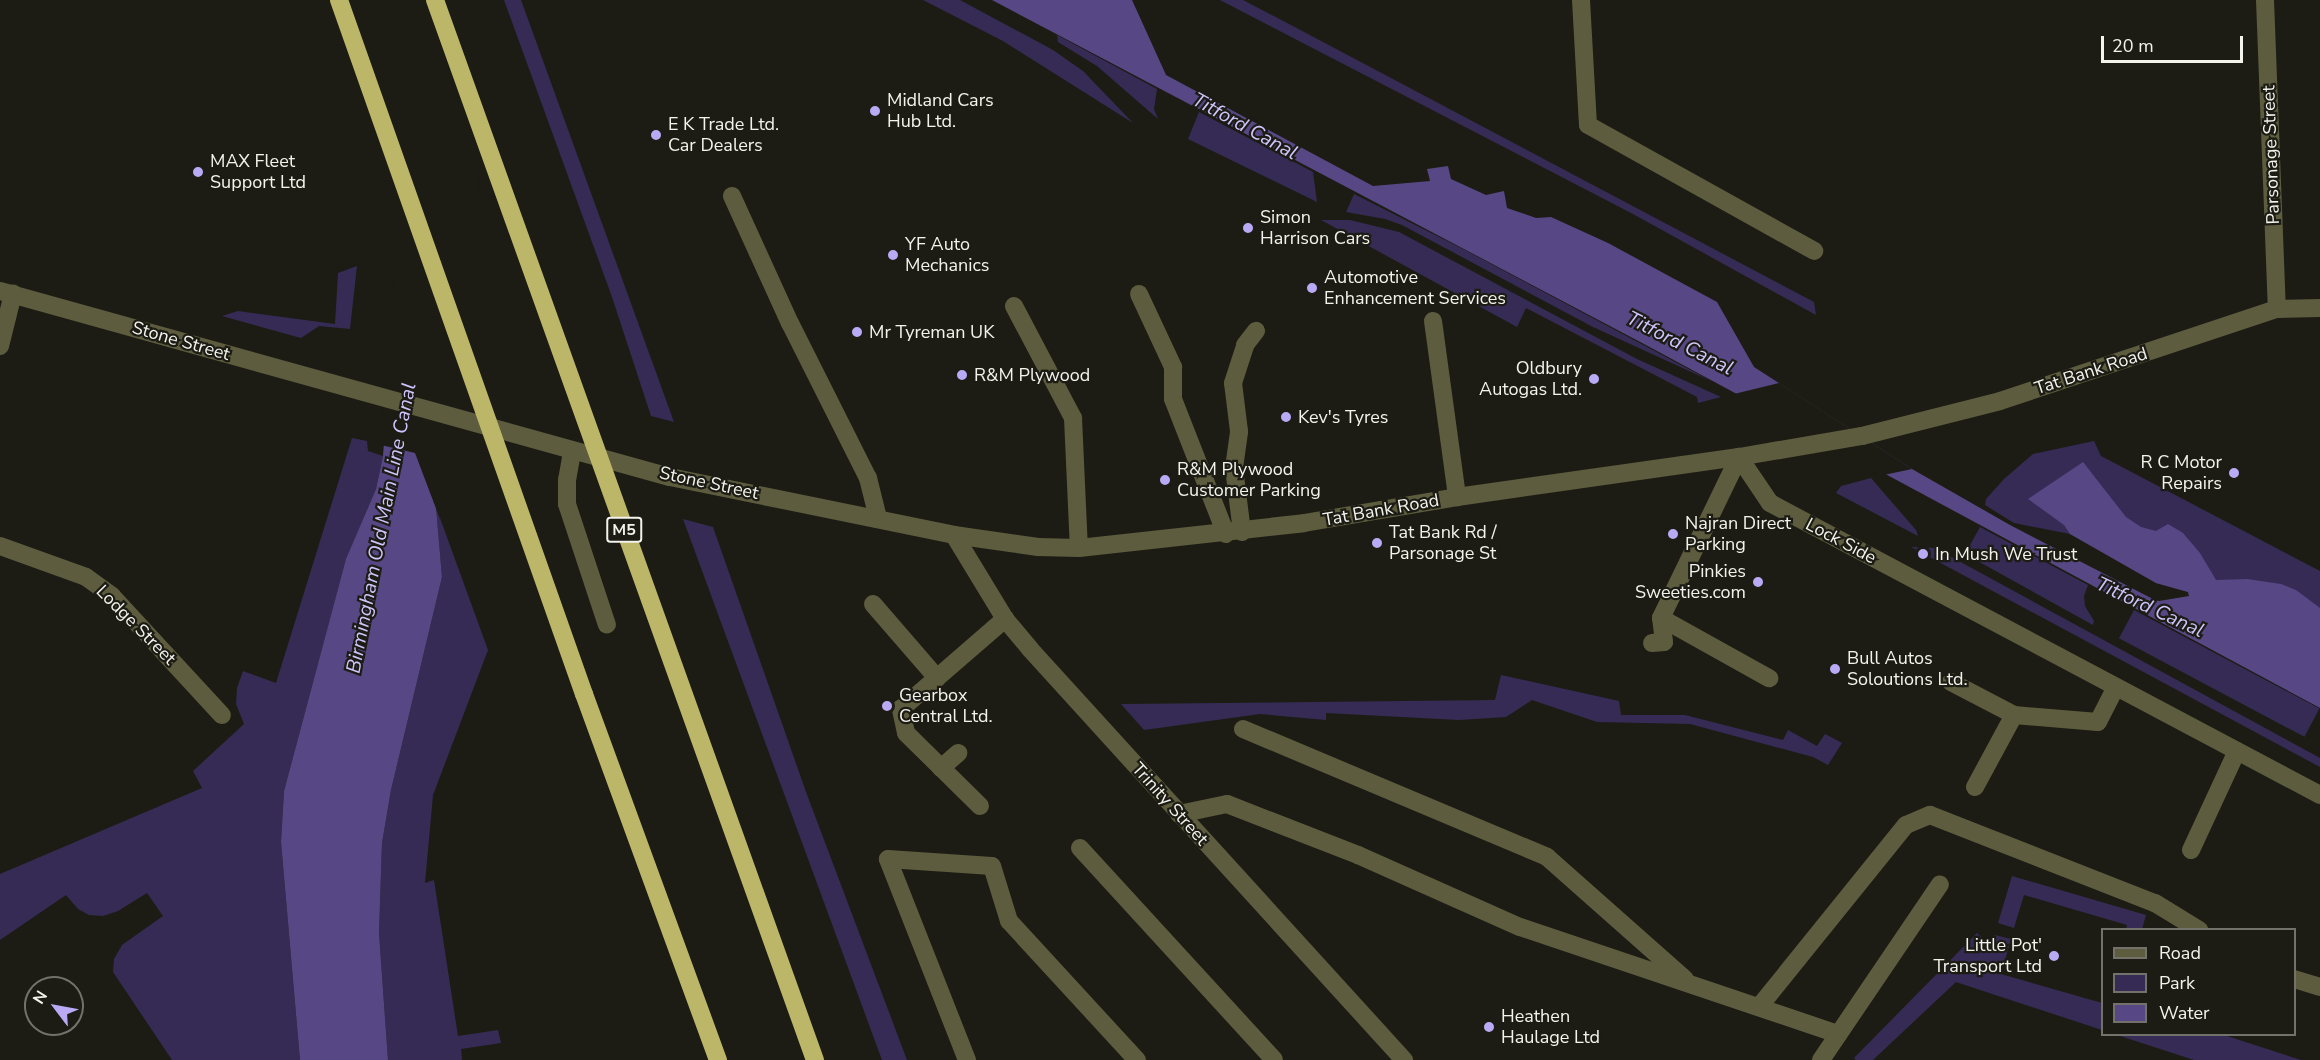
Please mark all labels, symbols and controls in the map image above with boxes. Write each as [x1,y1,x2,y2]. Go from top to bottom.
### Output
scale bar [2104,24,2246,62]
text: 20 m [2112,34,2154,58]
street label: Parsonage Street [2258,85,2284,225]
water label: Titford Canal [1188,87,1302,165]
place label: Midland Cars Hub Ltd. [887,90,994,132]
marker: Midland Cars Hub Ltd. [868,104,882,118]
place label: E K Trade Ltd. Car Dealers [668,114,779,156]
marker: E K Trade Ltd. Car Dealers [649,128,663,142]
place label: MAX Fleet Support Ltd [210,151,306,194]
marker: MAX Fleet Support Ltd [191,165,205,179]
place label: Simon Harrison Cars [1260,207,1370,250]
marker: Simon Harrison Cars [1241,221,1255,235]
place label: YF Auto Mechanics [905,234,989,276]
marker: YF Auto Mechanics [886,248,900,262]
place label: Automotive Enhancement Services [1324,267,1506,310]
marker: Automotive Enhancement Services [1305,281,1319,295]
water label: Titford Canal [1623,306,1737,380]
street label: Stone Street [130,317,232,365]
place label: Mr Tyreman UK [869,321,994,343]
marker: Mr Tyreman UK [850,325,864,339]
street label: Tat Bank Road [2032,343,2150,399]
place label: Oldbury Autogas Ltd. [1479,358,1582,400]
place label: R&M Plywood [974,364,1090,386]
marker: R&M Plywood [955,368,969,382]
marker: Oldbury Autogas Ltd. [1587,372,1601,386]
water label: Birmingham Old Main Line Canal [341,381,421,675]
place label: Kev's Tyres [1298,406,1389,428]
marker: Kev's Tyres [1279,410,1293,424]
place label: R C Motor Repairs [2141,452,2222,494]
place label: R&M Plywood Customer Parking [1177,459,1321,502]
street label: Stone Street [657,462,761,504]
marker: R C Motor Repairs [2227,466,2241,480]
marker: R&M Plywood Customer Parking [1158,473,1172,487]
street label: Tat Bank Road [1321,489,1441,531]
place label: Najran Direct Parking [1685,513,1791,556]
street label: Lock Side [1802,513,1880,569]
road number: M5 [606,517,642,543]
place label: Tat Bank Rd / Parsonage St [1389,522,1497,564]
marker: Najran Direct Parking [1666,527,1680,541]
marker: Tat Bank Rd / Parsonage St [1370,536,1384,550]
place label: In Mush We Trust [1935,543,2077,565]
marker: In Mush We Trust [1916,547,1930,561]
place label: Pinkies Sweeties.com [1635,561,1746,604]
water label: Titford Canal [2092,571,2208,643]
marker: Pinkies Sweeties.com [1751,575,1765,589]
street label: Lodge Street [92,581,180,669]
place label: Bull Autos Soloutions Ltd. [1847,648,1968,690]
marker: Bull Autos Soloutions Ltd. [1828,662,1842,676]
place label: Gearbox Central Ltd. [899,685,993,728]
marker: Gearbox Central Ltd. [880,699,894,713]
street label: Trinity Street [1127,758,1213,850]
legend [2101,928,2296,1036]
place label: Little Pot' Transport Ltd [1933,935,2042,978]
text: Road [2159,941,2201,965]
marker: Little Pot' Transport Ltd [2047,949,2061,963]
text: Park [2159,971,2195,995]
north arrow [24,976,84,1036]
text: N [28,987,53,1008]
text: Water [2159,1001,2210,1025]
place label: Heathen Haulage Ltd [1501,1006,1600,1048]
marker: Heathen Haulage Ltd [1482,1020,1496,1034]

